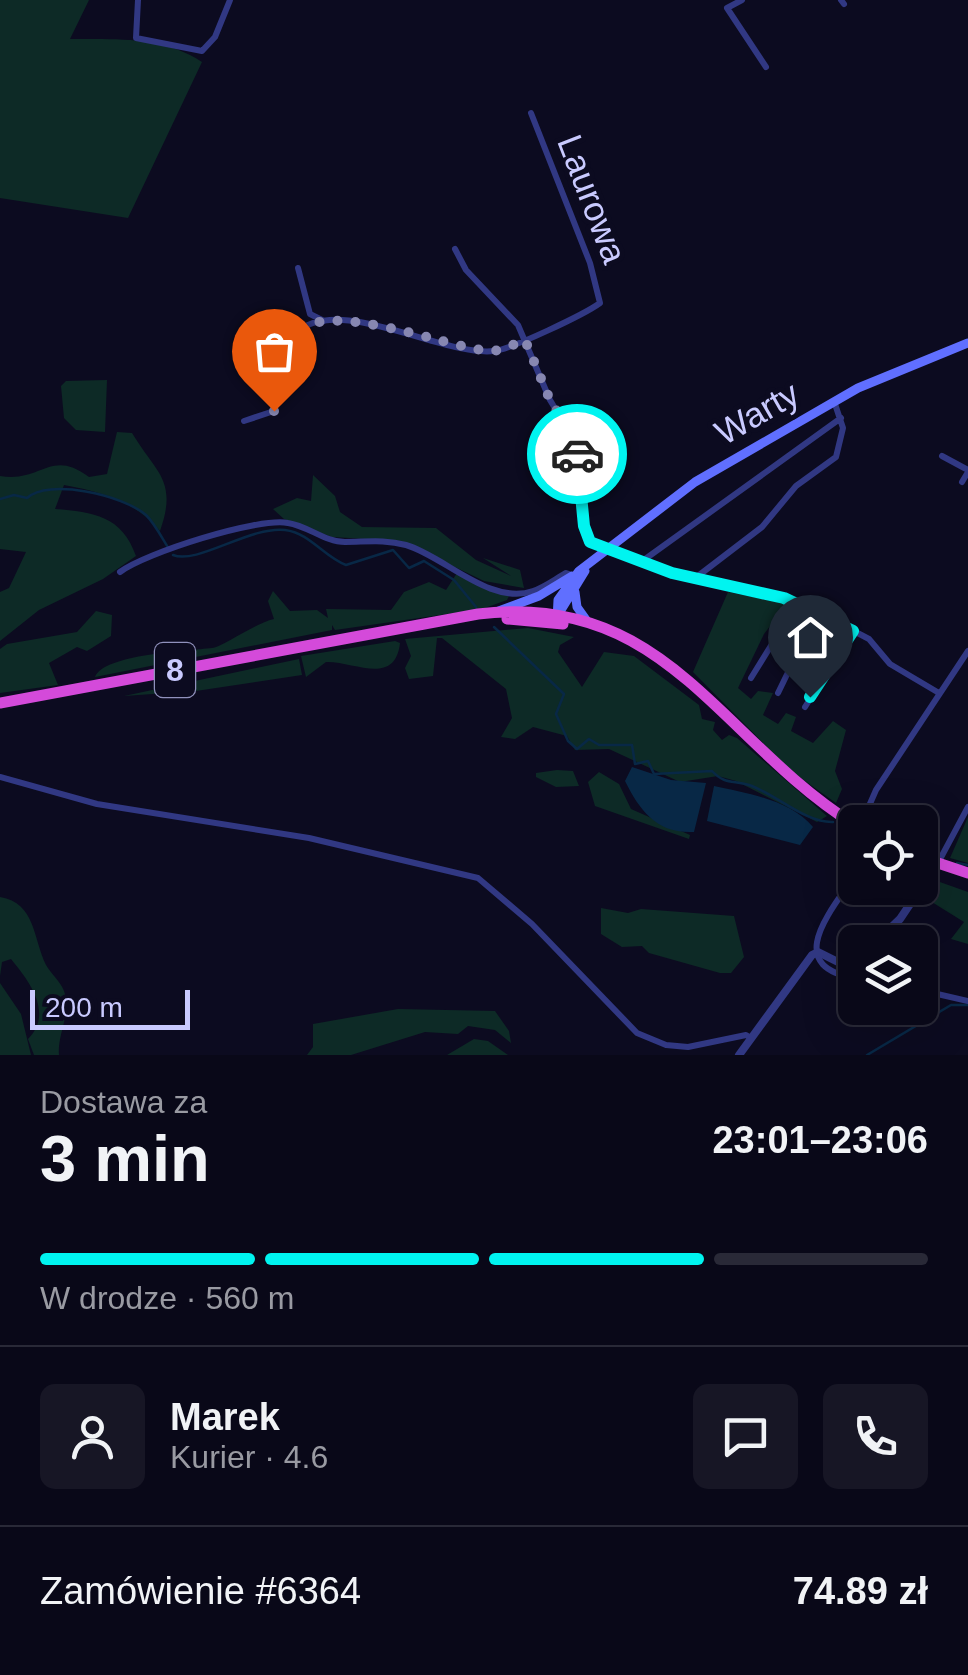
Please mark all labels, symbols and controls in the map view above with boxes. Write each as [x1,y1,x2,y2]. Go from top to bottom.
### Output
street label: Laurowa [550,129,635,269]
pin [232,309,317,412]
icon: bag [247,324,302,379]
street label: Warty [708,373,806,452]
courier [527,404,627,504]
icon: car [550,427,605,482]
pin [768,595,853,698]
icon: home [783,610,838,665]
road number: 8 [155,643,195,697]
map controls [838,805,938,1025]
button: locate [838,805,938,905]
button: layers [838,925,938,1025]
scale bar [30,985,190,1030]
text: 200 m [45,992,123,1023]
text: Dostawa za [40,1084,207,1120]
text: 23:01–23:06 [712,1119,928,1161]
text: 3 min [40,1122,210,1195]
text: W drodze · 560 m [40,1280,294,1316]
button: person [40,1384,145,1489]
button: chat [693,1384,798,1489]
button: phone [823,1384,928,1489]
text: Marek [170,1396,280,1438]
text: Kurier · 4.6 [170,1439,328,1475]
text: Zamówienie #6364 [40,1570,361,1612]
text: 74.89 zł [793,1570,928,1612]

